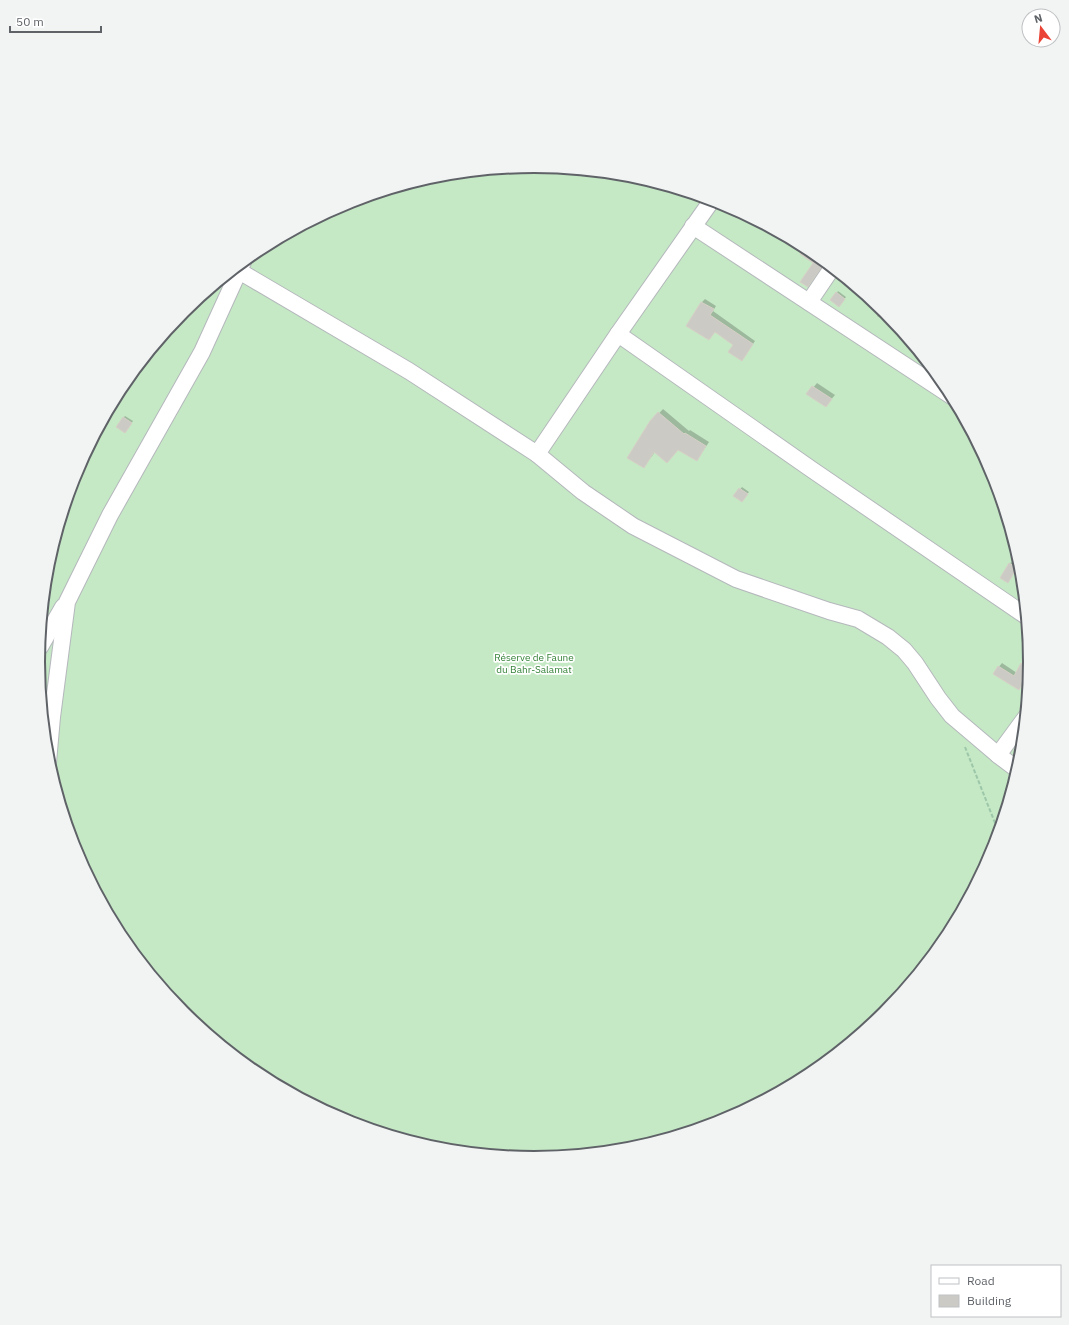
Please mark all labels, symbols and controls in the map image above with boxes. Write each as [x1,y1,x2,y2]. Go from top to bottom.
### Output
scale bar [10,8,101,34]
north arrow [1021,8,1061,48]
text: N [1032,11,1044,26]
text: 50 m [16,14,44,29]
park label: Réserve de Faune du Bahr-Salamat [494,651,574,676]
legend [931,1265,1061,1317]
text: Road [967,1273,995,1288]
text: Building [967,1293,1012,1308]

